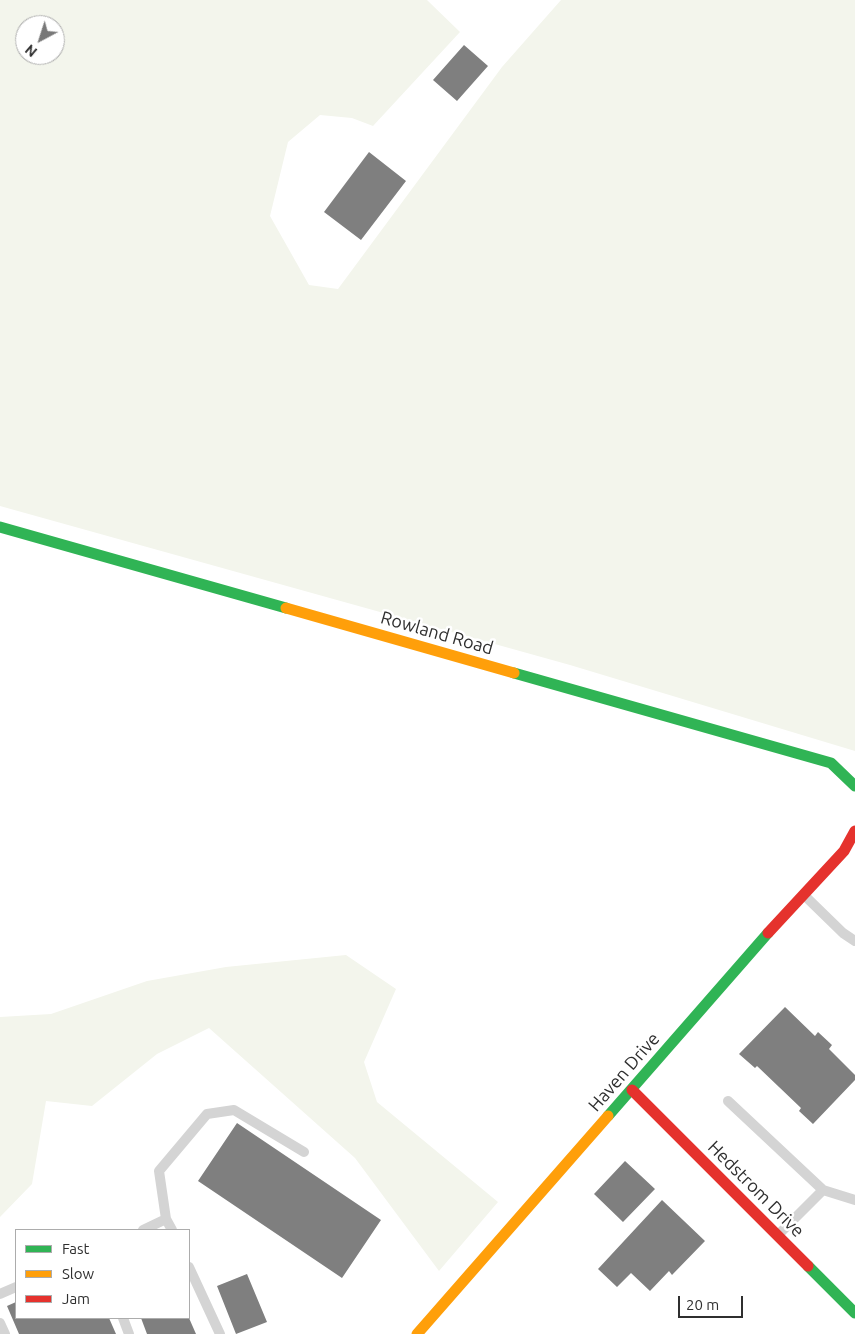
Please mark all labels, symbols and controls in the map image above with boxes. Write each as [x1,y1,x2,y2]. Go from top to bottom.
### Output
north arrow [15,15,65,65]
text: N [22,41,40,60]
street label: Rowland Road [378,607,496,659]
street label: Haven Drive [584,1028,664,1116]
street label: Hedstrom Drive [703,1136,809,1242]
legend [15,1229,190,1319]
text: Fast [62,1240,89,1257]
text: Slow [62,1265,94,1282]
scale bar [680,1286,745,1318]
text: Jam [62,1290,90,1307]
text: 20 m [686,1296,719,1313]

